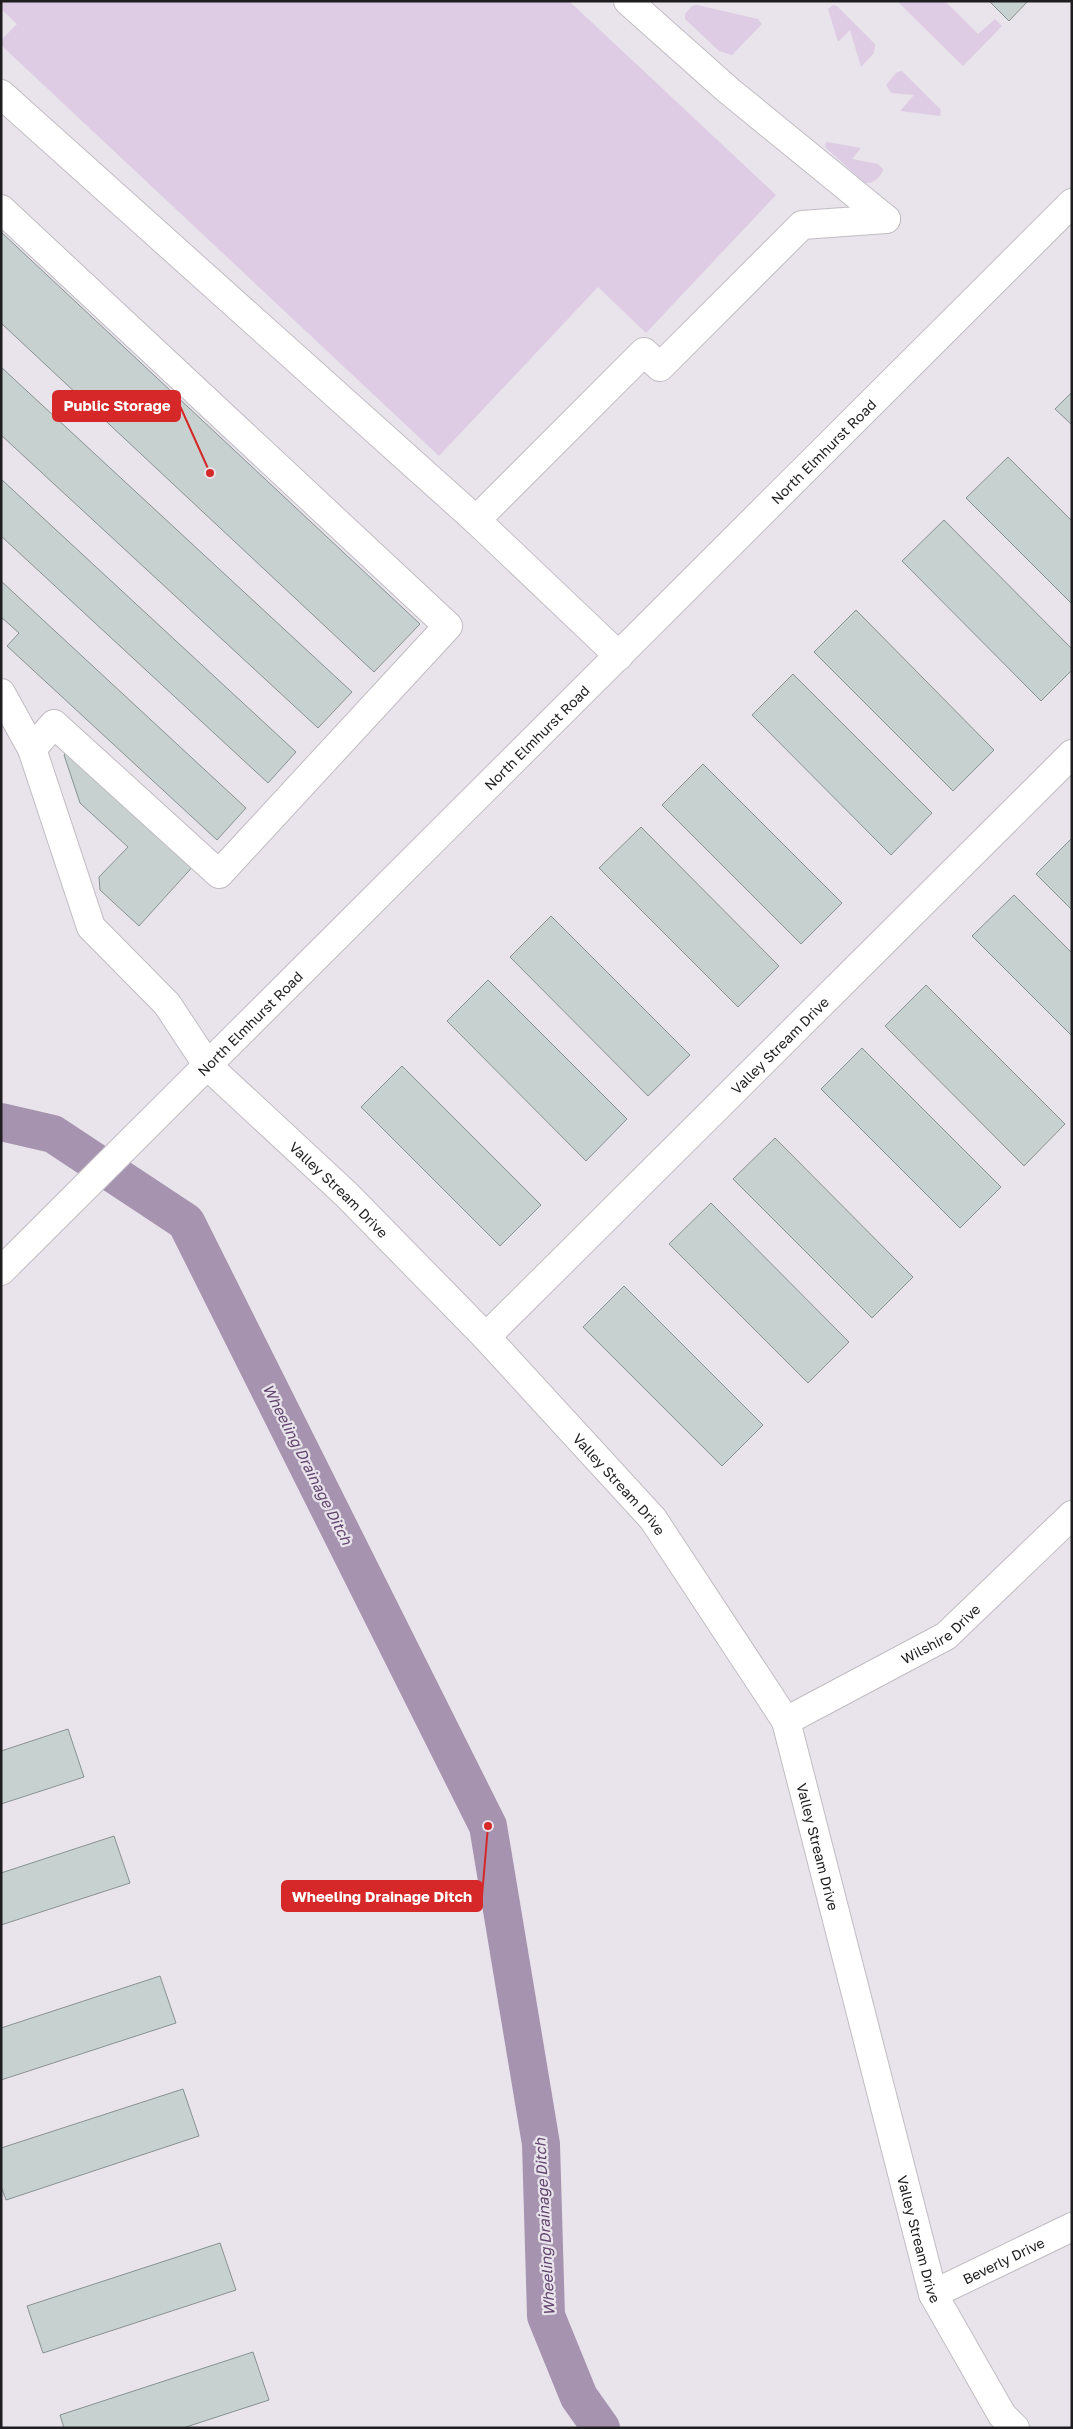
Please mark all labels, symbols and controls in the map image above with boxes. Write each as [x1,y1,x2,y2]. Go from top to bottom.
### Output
callout: Public Storage [53,391,180,421]
street label: North Elmhurst Road [767,395,879,507]
text: Public Storage [63,396,171,414]
street label: North Elmhurst Road [480,681,592,793]
street label: North Elmhurst Road [193,967,306,1079]
street label: Valley Stream Drive [727,993,832,1097]
street label: Valley Stream Drive [286,1138,392,1241]
water label: Wheeling Drainage Ditch [259,1381,357,1549]
street label: Valley Stream Drive [570,1429,669,1538]
street label: Wilshire Drive [898,1600,983,1667]
street label: Valley Stream Drive [794,1781,843,1912]
callout: Wheeling Drainage Ditch [282,1881,482,1911]
text: Wheeling Drainage Ditch [292,1887,472,1905]
water label: Wheeling Drainage Ditch [530,2137,559,2316]
street label: Valley Stream Drive [894,2174,945,2306]
street label: Beverly Drive [960,2233,1047,2287]

